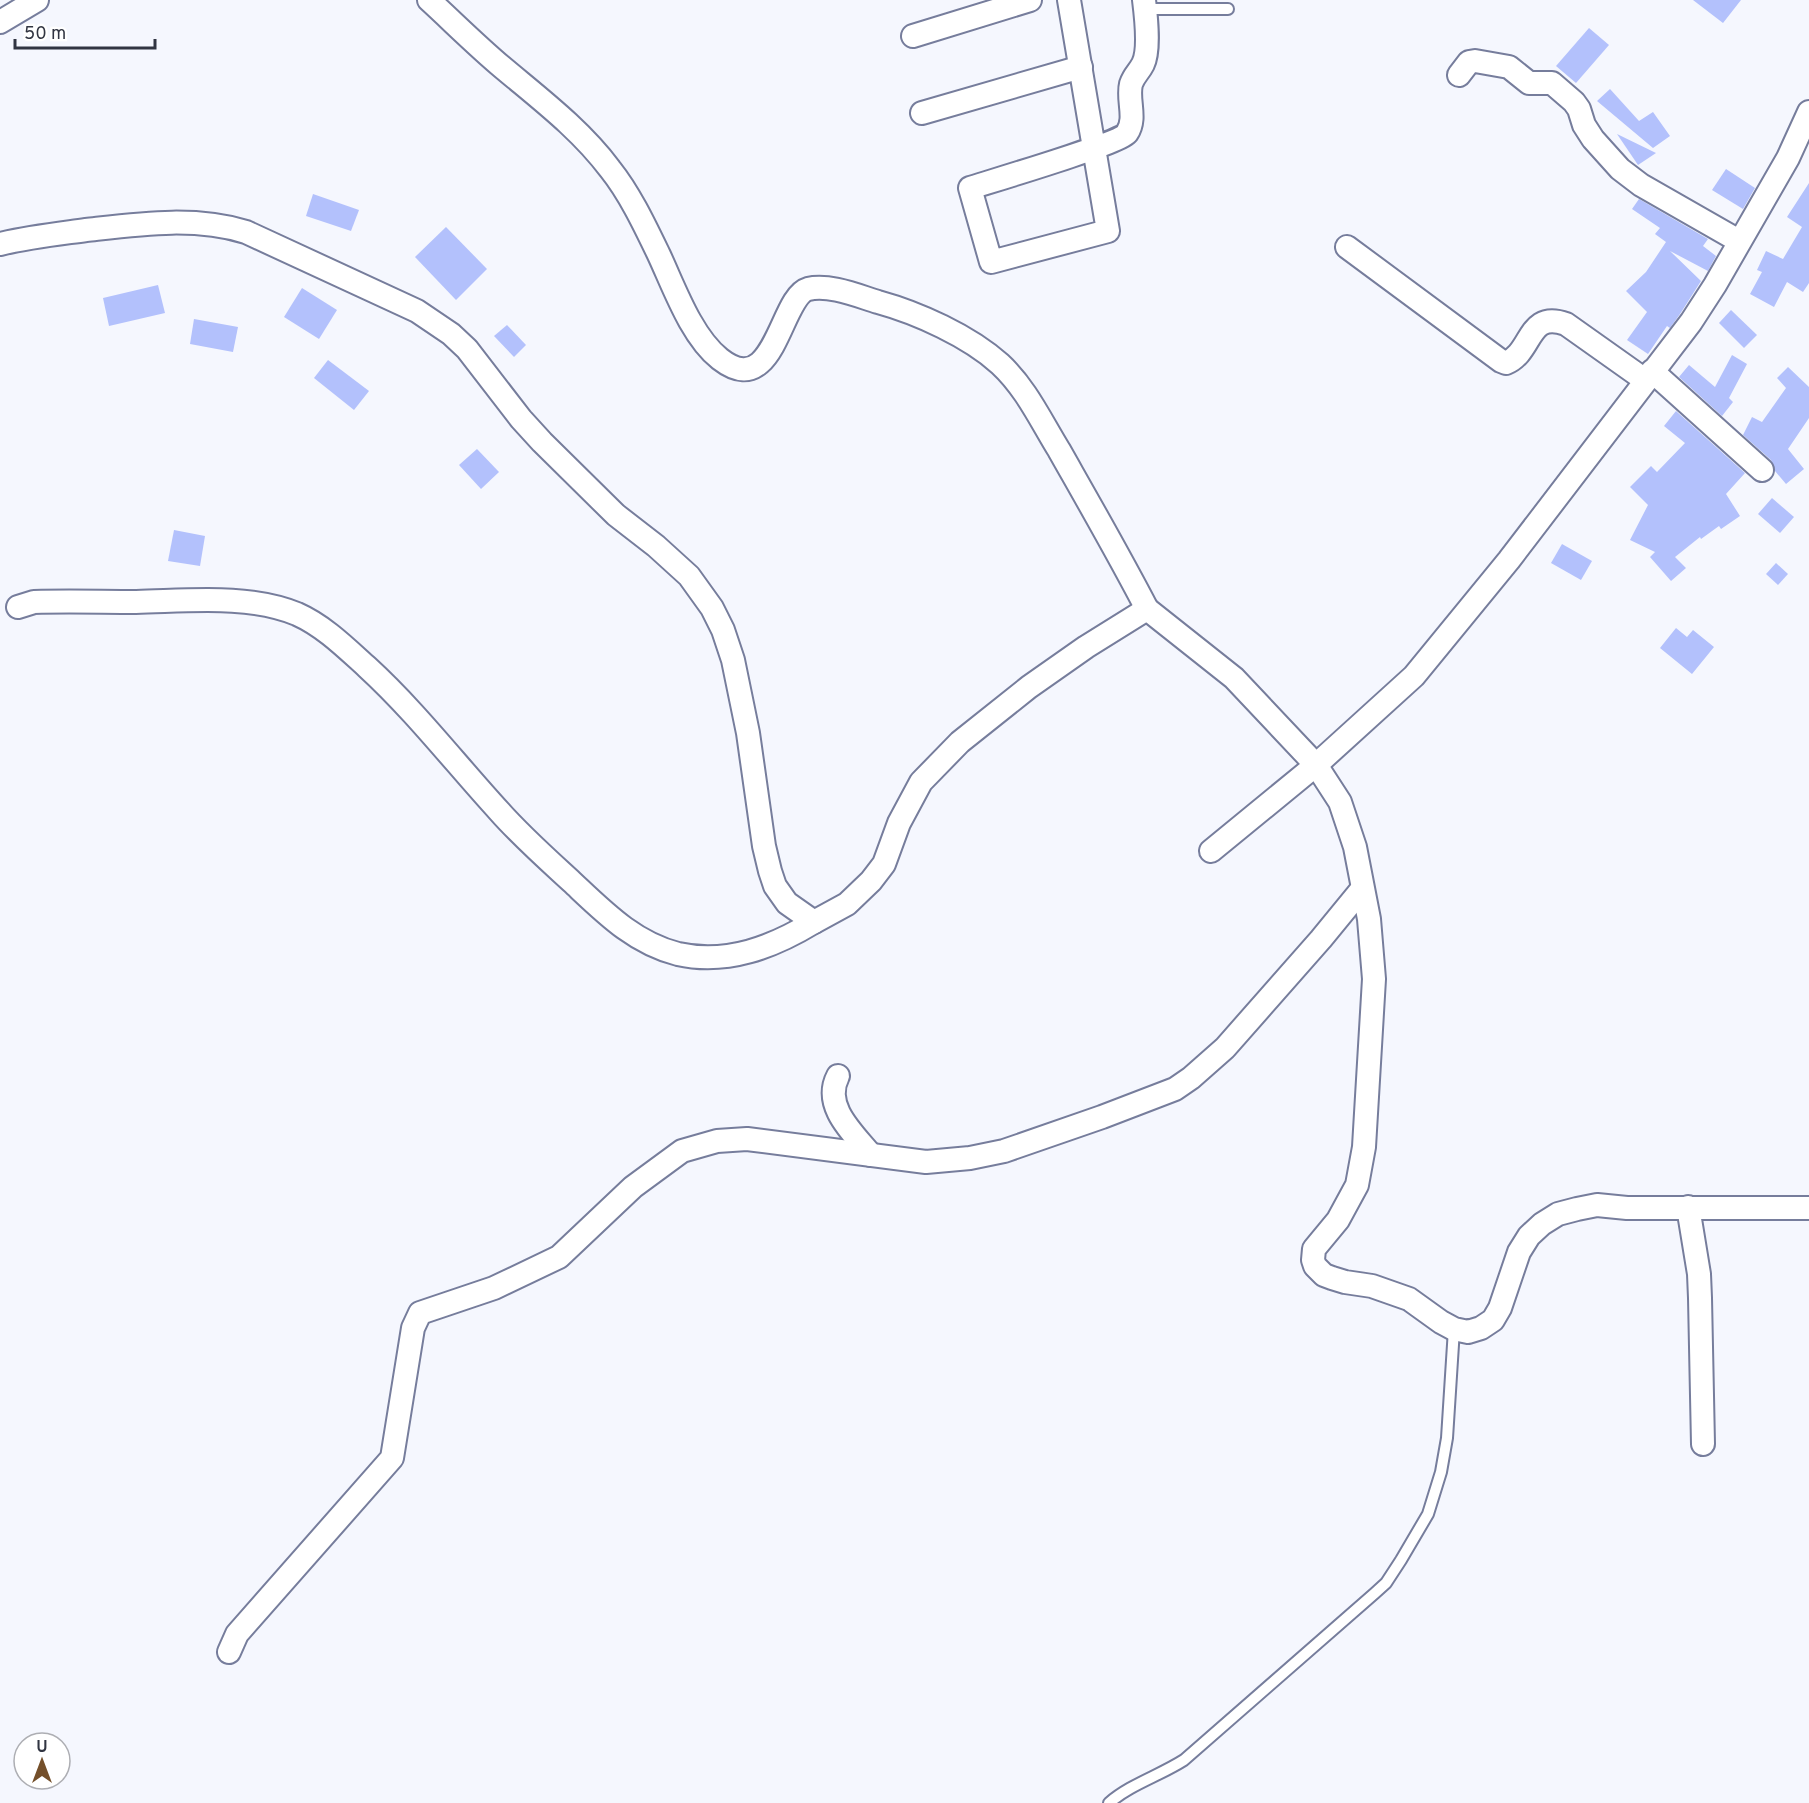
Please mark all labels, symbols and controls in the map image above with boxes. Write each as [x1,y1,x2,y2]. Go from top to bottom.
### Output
scale bar [15,12,154,50]
text: 50 m [24,23,66,46]
north arrow [12,1731,72,1791]
text: U [36,1738,48,1758]

